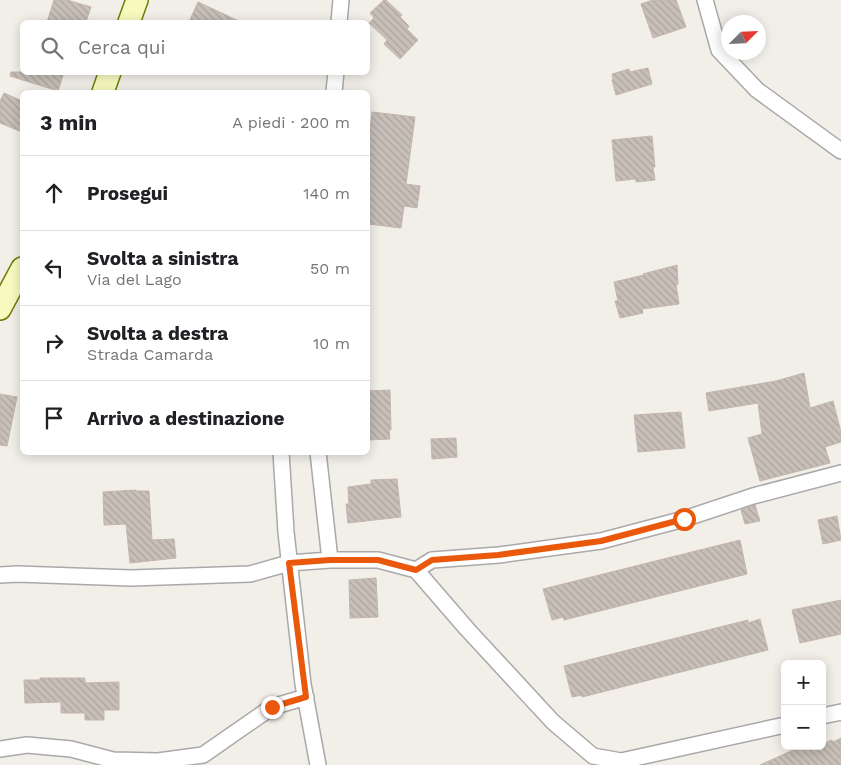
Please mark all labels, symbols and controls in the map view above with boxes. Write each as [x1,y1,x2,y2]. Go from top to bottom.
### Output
north arrow [721,15,766,60]
search box [20,20,370,75]
icon: search [38,34,66,62]
text: Cerca qui [78,36,166,59]
text: 3 min [40,110,97,135]
text: A piedi · 200 m [232,113,350,132]
icon: ahead [40,179,68,207]
text: Prosegui [87,182,168,205]
text: 140 m [303,184,350,203]
text: Svolta a sinistra [87,247,238,270]
icon: left [40,254,68,282]
text: 50 m [310,259,350,278]
text: Via del Lago [87,270,182,289]
text: Svolta a destra [87,322,228,345]
icon: right [40,329,68,357]
text: 10 m [313,334,350,353]
text: Strada Camarda [87,345,213,364]
icon: arrive [40,404,68,432]
text: Arrivo a destinazione [87,407,284,430]
route start [673,508,696,531]
map controls [781,660,826,750]
button: + [781,660,826,705]
route end [261,696,284,719]
button: − [781,705,826,750]

